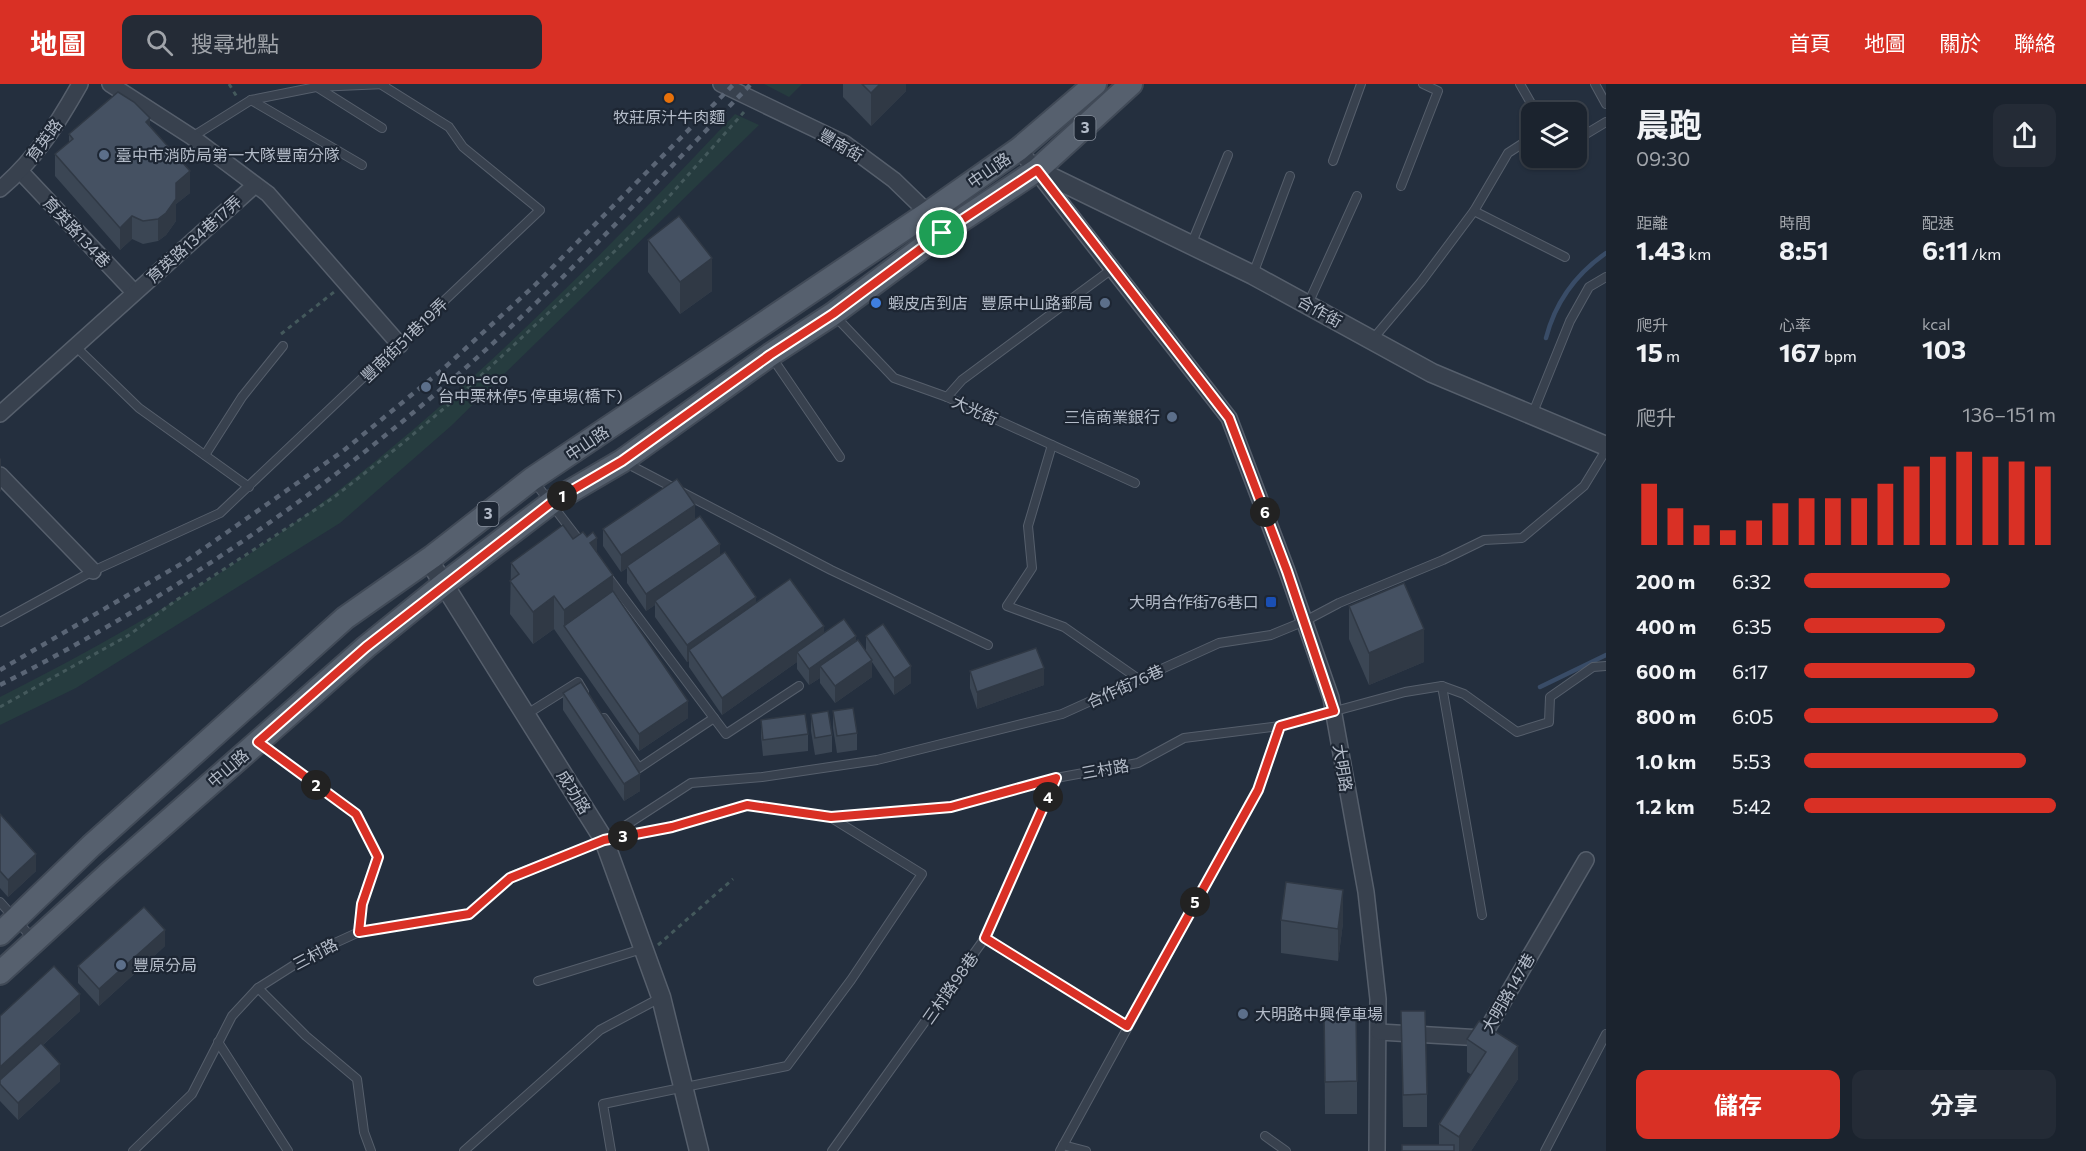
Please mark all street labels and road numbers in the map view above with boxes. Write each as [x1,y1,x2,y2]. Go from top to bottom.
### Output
street label: 育英路 [22,115,65,165]
road number: 3 [1074,116,1096,140]
street label: 豐南街 [816,124,867,165]
street label: 中山路 [964,148,1014,191]
street label: 育英路134巷17弄 [142,191,245,286]
street label: 育英路134巷 [40,192,115,271]
street label: 合作街 [1295,291,1346,331]
street label: 豐南街51巷19弄 [357,294,451,386]
street label: 大光街 [949,391,1001,428]
street label: 中山路 [562,421,612,464]
road number: 3 [478,502,498,526]
street label: 合作街76巷 [1083,660,1166,711]
street label: 大明路 [1330,743,1357,793]
street label: 中山路 [203,745,252,791]
street label: 三村路 [1080,755,1130,782]
street label: 成功路 [554,766,595,817]
street label: 三村路 [289,934,340,973]
street label: 三村路98巷 [918,948,981,1027]
street label: 大明路147巷 [1477,950,1538,1036]

